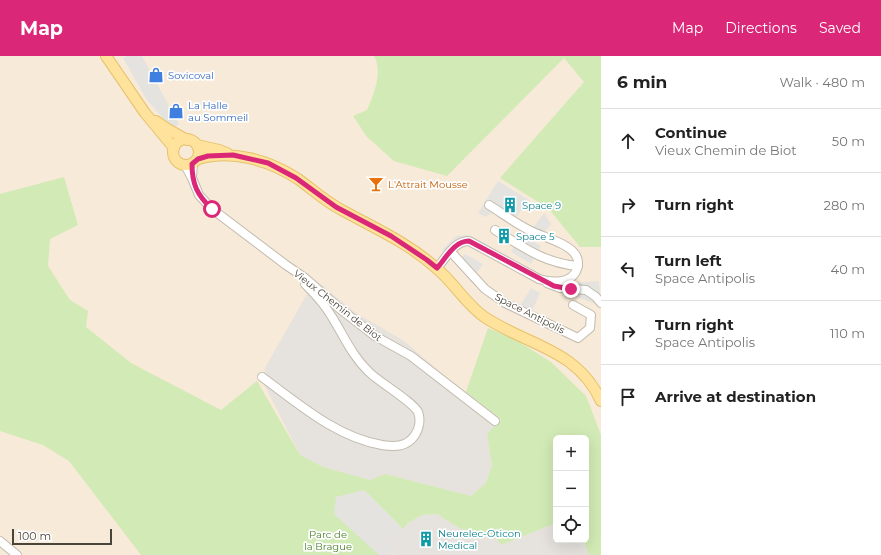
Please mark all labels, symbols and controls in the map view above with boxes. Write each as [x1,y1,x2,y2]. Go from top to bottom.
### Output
text: Map [20,17,63,40]
text: Map [672,19,703,37]
text: Directions [725,19,797,37]
text: Saved [819,19,861,37]
shop icon: Sovicoval [147,66,165,84]
place label: Sovicoval [168,69,214,82]
text: 6 min [617,72,667,92]
text: Walk · 480 m [779,74,865,90]
place label: La Halle au Sommeil [188,99,248,124]
shop icon: La Halle au Sommeil [167,102,185,120]
text: Continue [655,123,727,142]
icon: ahead [617,130,639,152]
text: 50 m [832,133,865,149]
text: Vieux Chemin de Biot [655,142,796,158]
bar icon: L'Attrait Mousse [367,175,385,193]
place label: L'Attrait Mousse [388,178,468,191]
icon: right [617,194,639,216]
text: Turn right [655,195,734,214]
building icon: Space 9 [501,196,519,214]
text: 280 m [824,197,865,213]
place label: Space 9 [522,199,561,212]
route start [203,200,221,218]
building icon: Space 5 [495,227,513,245]
place label: Space 5 [516,230,555,243]
text: Turn left [655,251,722,270]
icon: left [617,258,639,280]
text: 40 m [831,261,865,277]
street label: Vieux Chemin de Biot [291,267,385,344]
text: Space Antipolis [655,270,755,286]
route end [562,280,580,298]
street label: Space Antipolis [493,290,567,337]
text: Turn right [655,315,734,334]
icon: right [617,322,639,344]
text: 110 m [830,325,865,341]
text: Space Antipolis [655,334,755,350]
icon: arrive [617,386,639,408]
text: Arrive at destination [655,387,816,406]
map controls [553,435,589,543]
button: + [553,435,589,471]
button: − [553,471,589,507]
button: locate [553,507,589,543]
scale bar [12,527,112,546]
place label: Neurelec-Oticon Medical [438,527,521,552]
park label: Parc de la Brague [304,528,352,553]
text: 100 m [18,529,51,543]
building icon: Neurelec-Oticon Medical [417,530,435,548]

